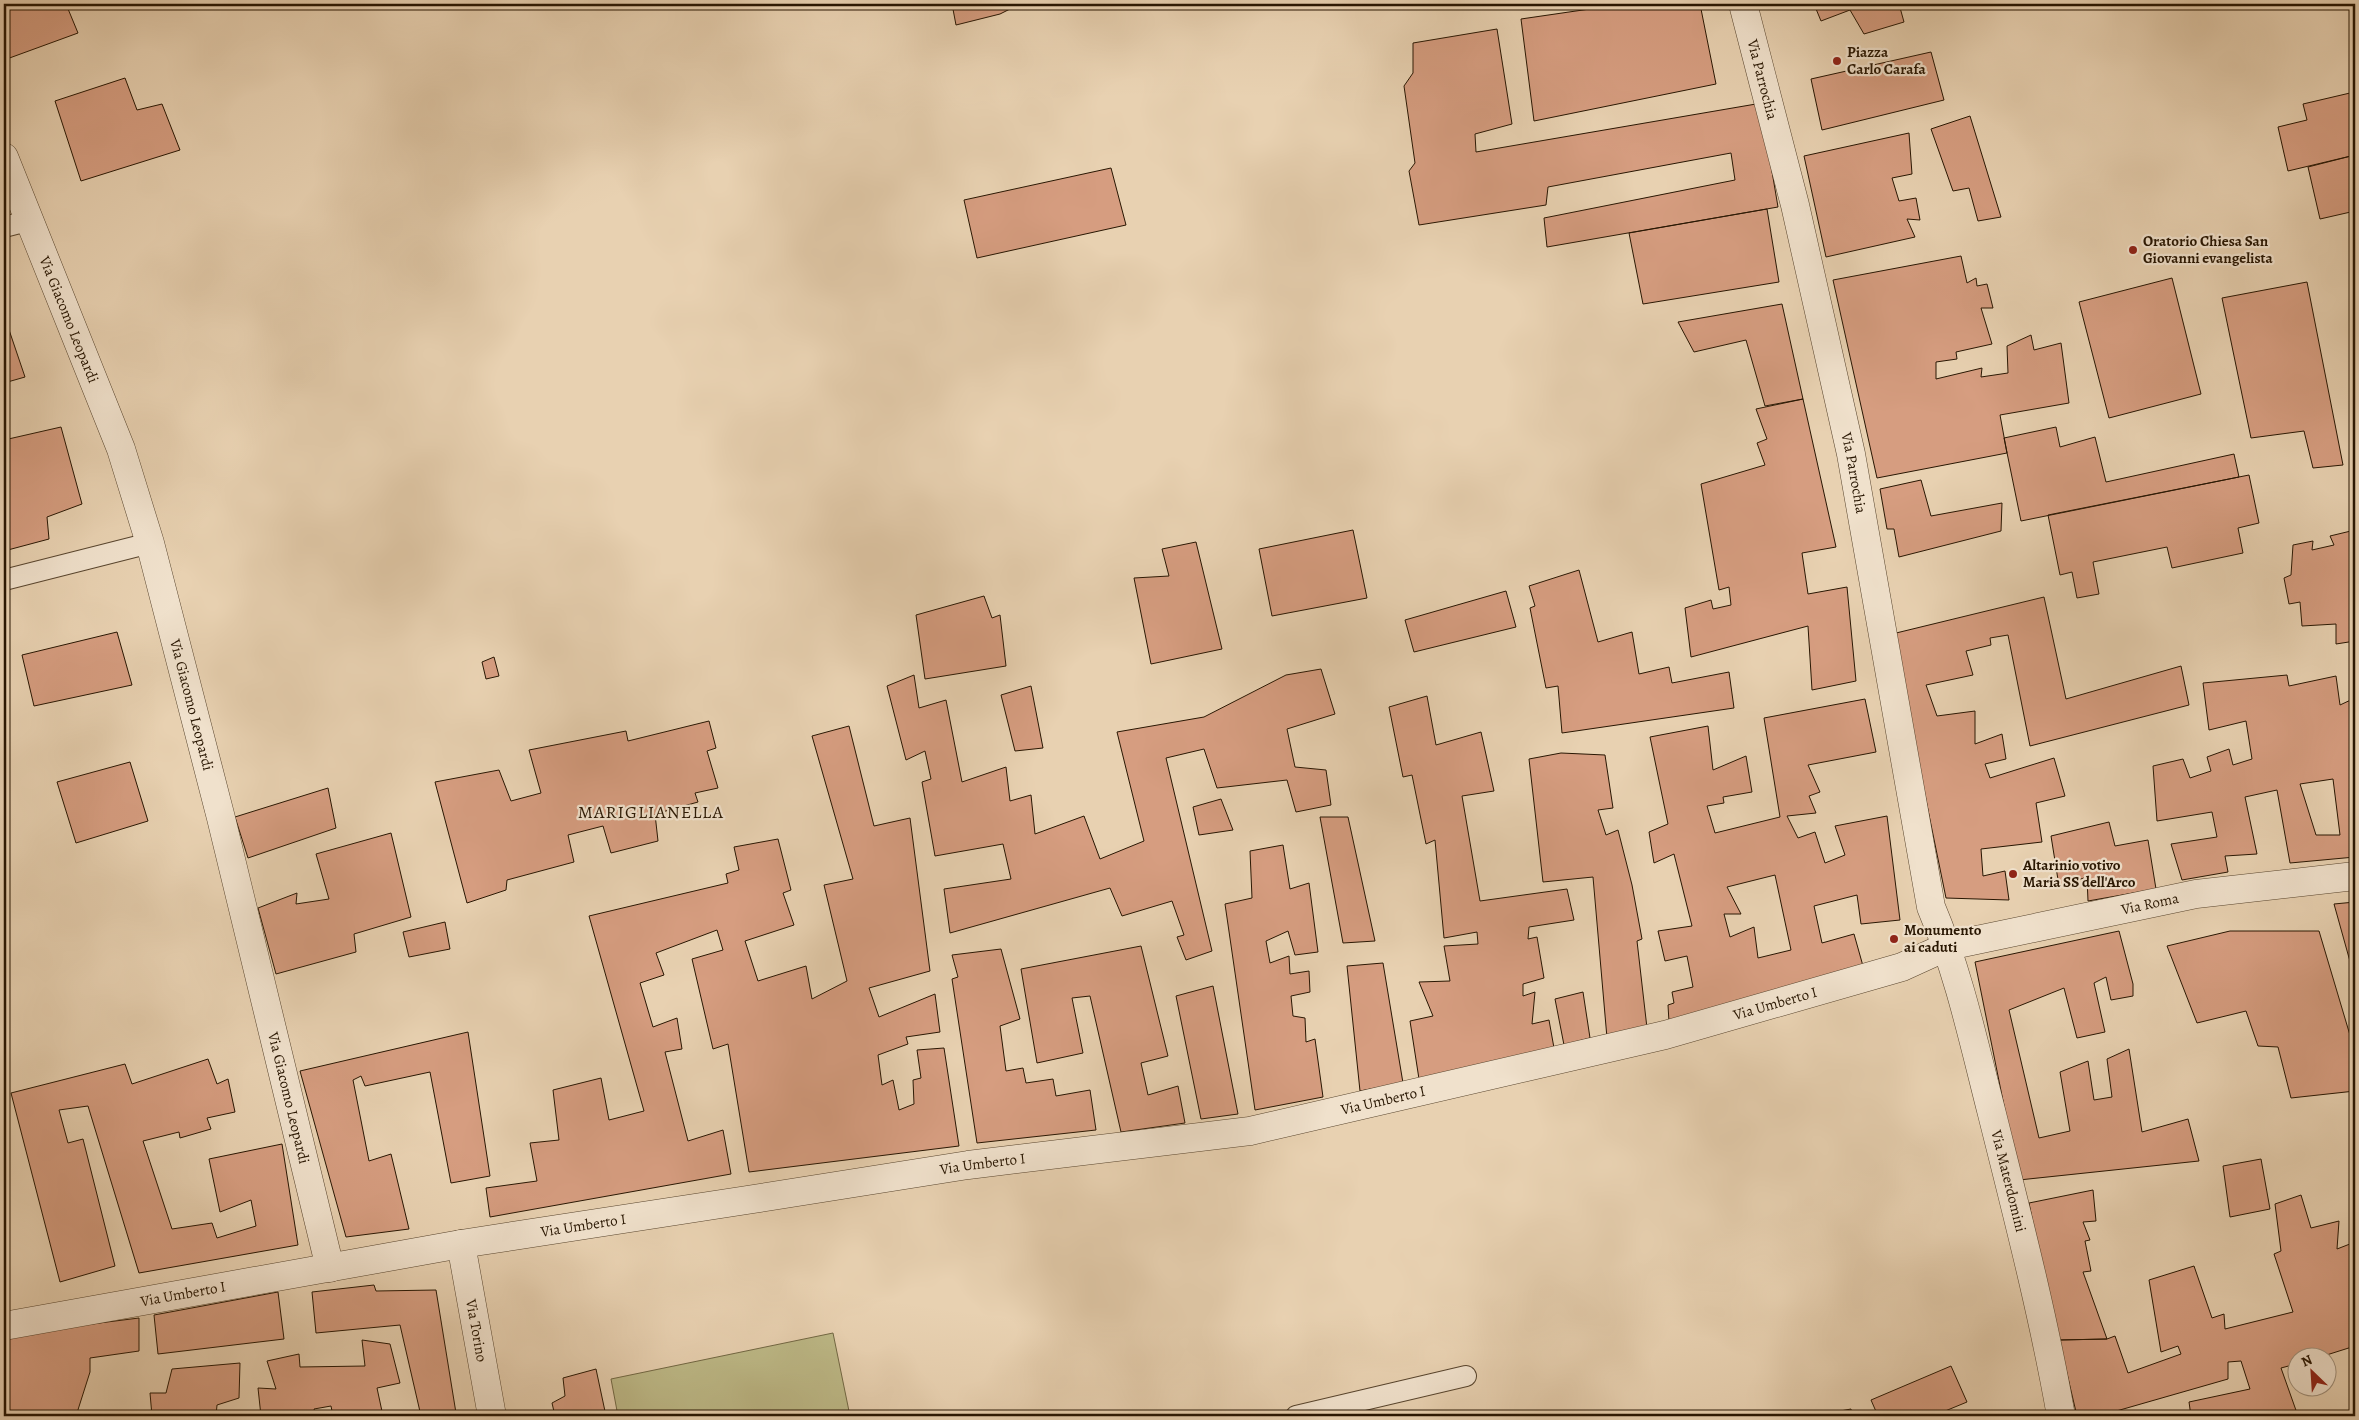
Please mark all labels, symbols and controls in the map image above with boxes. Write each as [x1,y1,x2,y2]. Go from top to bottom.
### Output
street label: Via Parrochia [1742,36,1783,122]
place label: Piazza Carlo Carafa [1847,42,1927,79]
marker: Piazza Carlo Carafa [1831,55,1843,67]
place label: Oratorio Chiesa San Giovanni evangelista [2143,231,2274,268]
marker: Oratorio Chiesa San Giovanni evangelista [2127,244,2139,256]
street label: Via Giacomo Leopardi [34,252,103,386]
street label: Via Parrochia [1836,429,1871,515]
street label: Via Giacomo Leopardi [165,636,218,773]
district label: MARIGLIANELLA [578,800,724,824]
place label: Altarinio votivo Maria SS dell'Arco [2022,855,2136,892]
marker: Altarinio votivo Maria SS dell'Arco [2007,868,2019,880]
street label: Via Roma [2118,888,2181,920]
place label: Monumento ai caduti [1904,920,1982,957]
marker: Monumento ai caduti [1888,933,1900,945]
street label: Via Umberto I [1730,982,1819,1025]
street label: Via Giacomo Leopardi [263,1029,314,1166]
street label: Via Umberto I [1338,1081,1427,1120]
street label: Via Materdomini [1986,1127,2031,1234]
street label: Via Umberto I [937,1148,1026,1179]
street label: Via Umberto I [538,1209,627,1242]
street label: Via Umberto I [138,1276,227,1311]
street label: Via Torino [461,1297,492,1364]
north arrow [2286,1348,2336,1398]
text: N [2298,1350,2315,1371]

